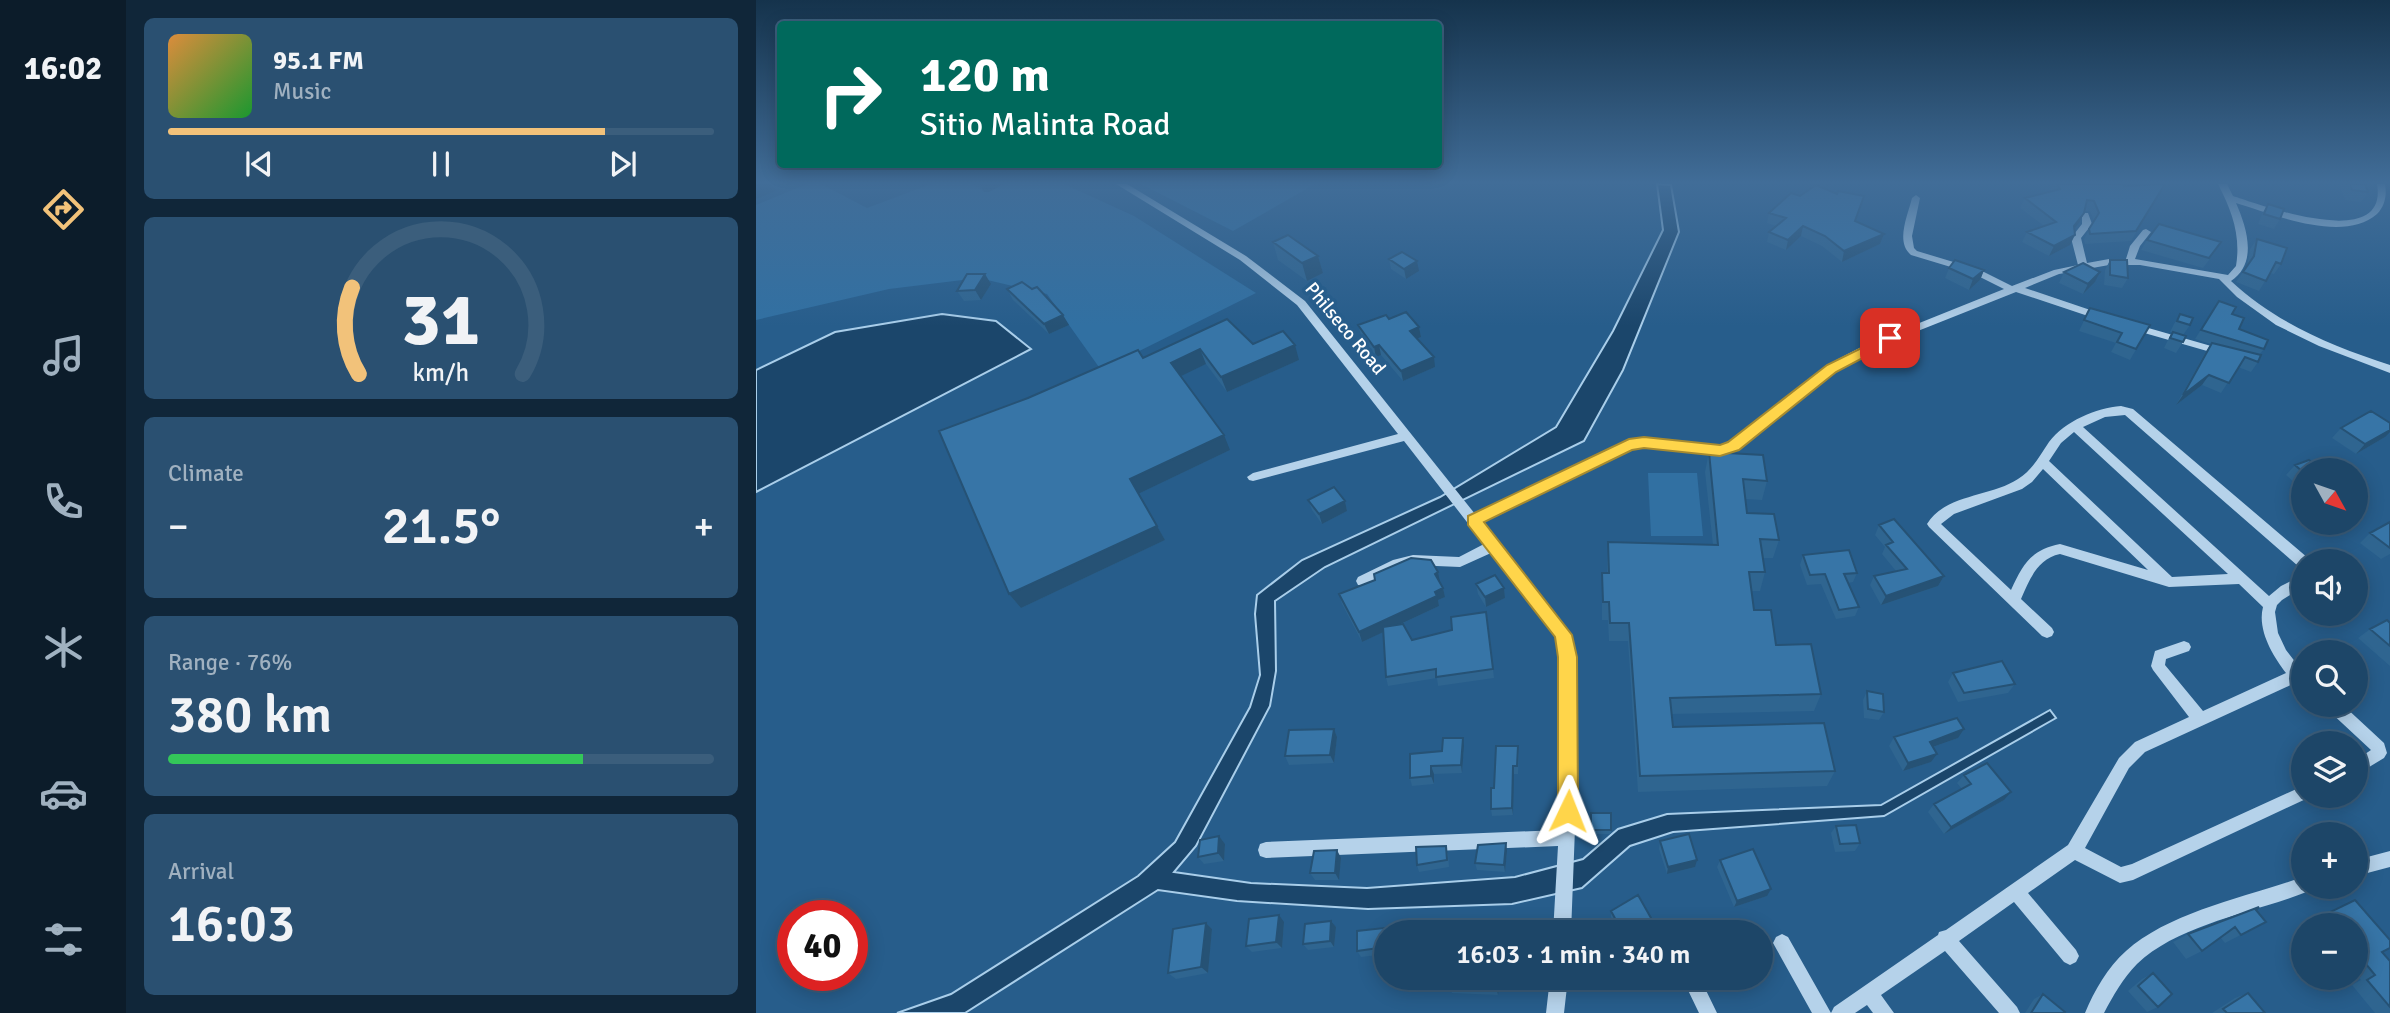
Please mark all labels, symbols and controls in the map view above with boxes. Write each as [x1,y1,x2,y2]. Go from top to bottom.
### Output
text: 95.1 FM [273,45,364,77]
text: 120 m [920,45,1050,105]
text: 16:02 [24,49,102,88]
icon: right [805,49,896,140]
text: Music [273,77,331,106]
text: Sitio Malinta Road [920,105,1170,144]
icon: previous [240,145,278,183]
icon: pause [422,145,460,183]
icon: next [604,145,642,183]
icon: directions [39,185,88,234]
text: 31 [402,276,480,365]
street label: Philseco Road [1300,278,1391,380]
pin [1860,308,1920,368]
icon: arrive [1871,319,1909,357]
icon: music [39,331,88,380]
text: km/h [413,357,469,388]
north arrow [2291,458,2368,536]
map controls [2291,458,2368,990]
text: Climate [168,459,244,488]
icon: phone [39,477,88,526]
text: 21.5° [382,494,500,558]
text: − [168,503,189,550]
text: + [693,503,714,550]
button: sound [2291,549,2368,626]
icon: climate [39,623,88,672]
button: search [2291,640,2368,717]
text: Range · 76% [168,648,292,677]
text: 380 km [168,683,332,747]
button: layers [2291,731,2368,808]
icon: car [39,769,88,818]
position arrow [1531,774,1605,848]
button: + [2291,822,2368,899]
text: Arrival [168,857,234,886]
text: 16:03 [168,892,295,956]
speed limit sign: 40 [777,900,868,991]
button: − [2291,913,2368,990]
icon: filters [39,915,88,964]
text: 16:03 · 1 min · 340 m [1457,939,1690,971]

